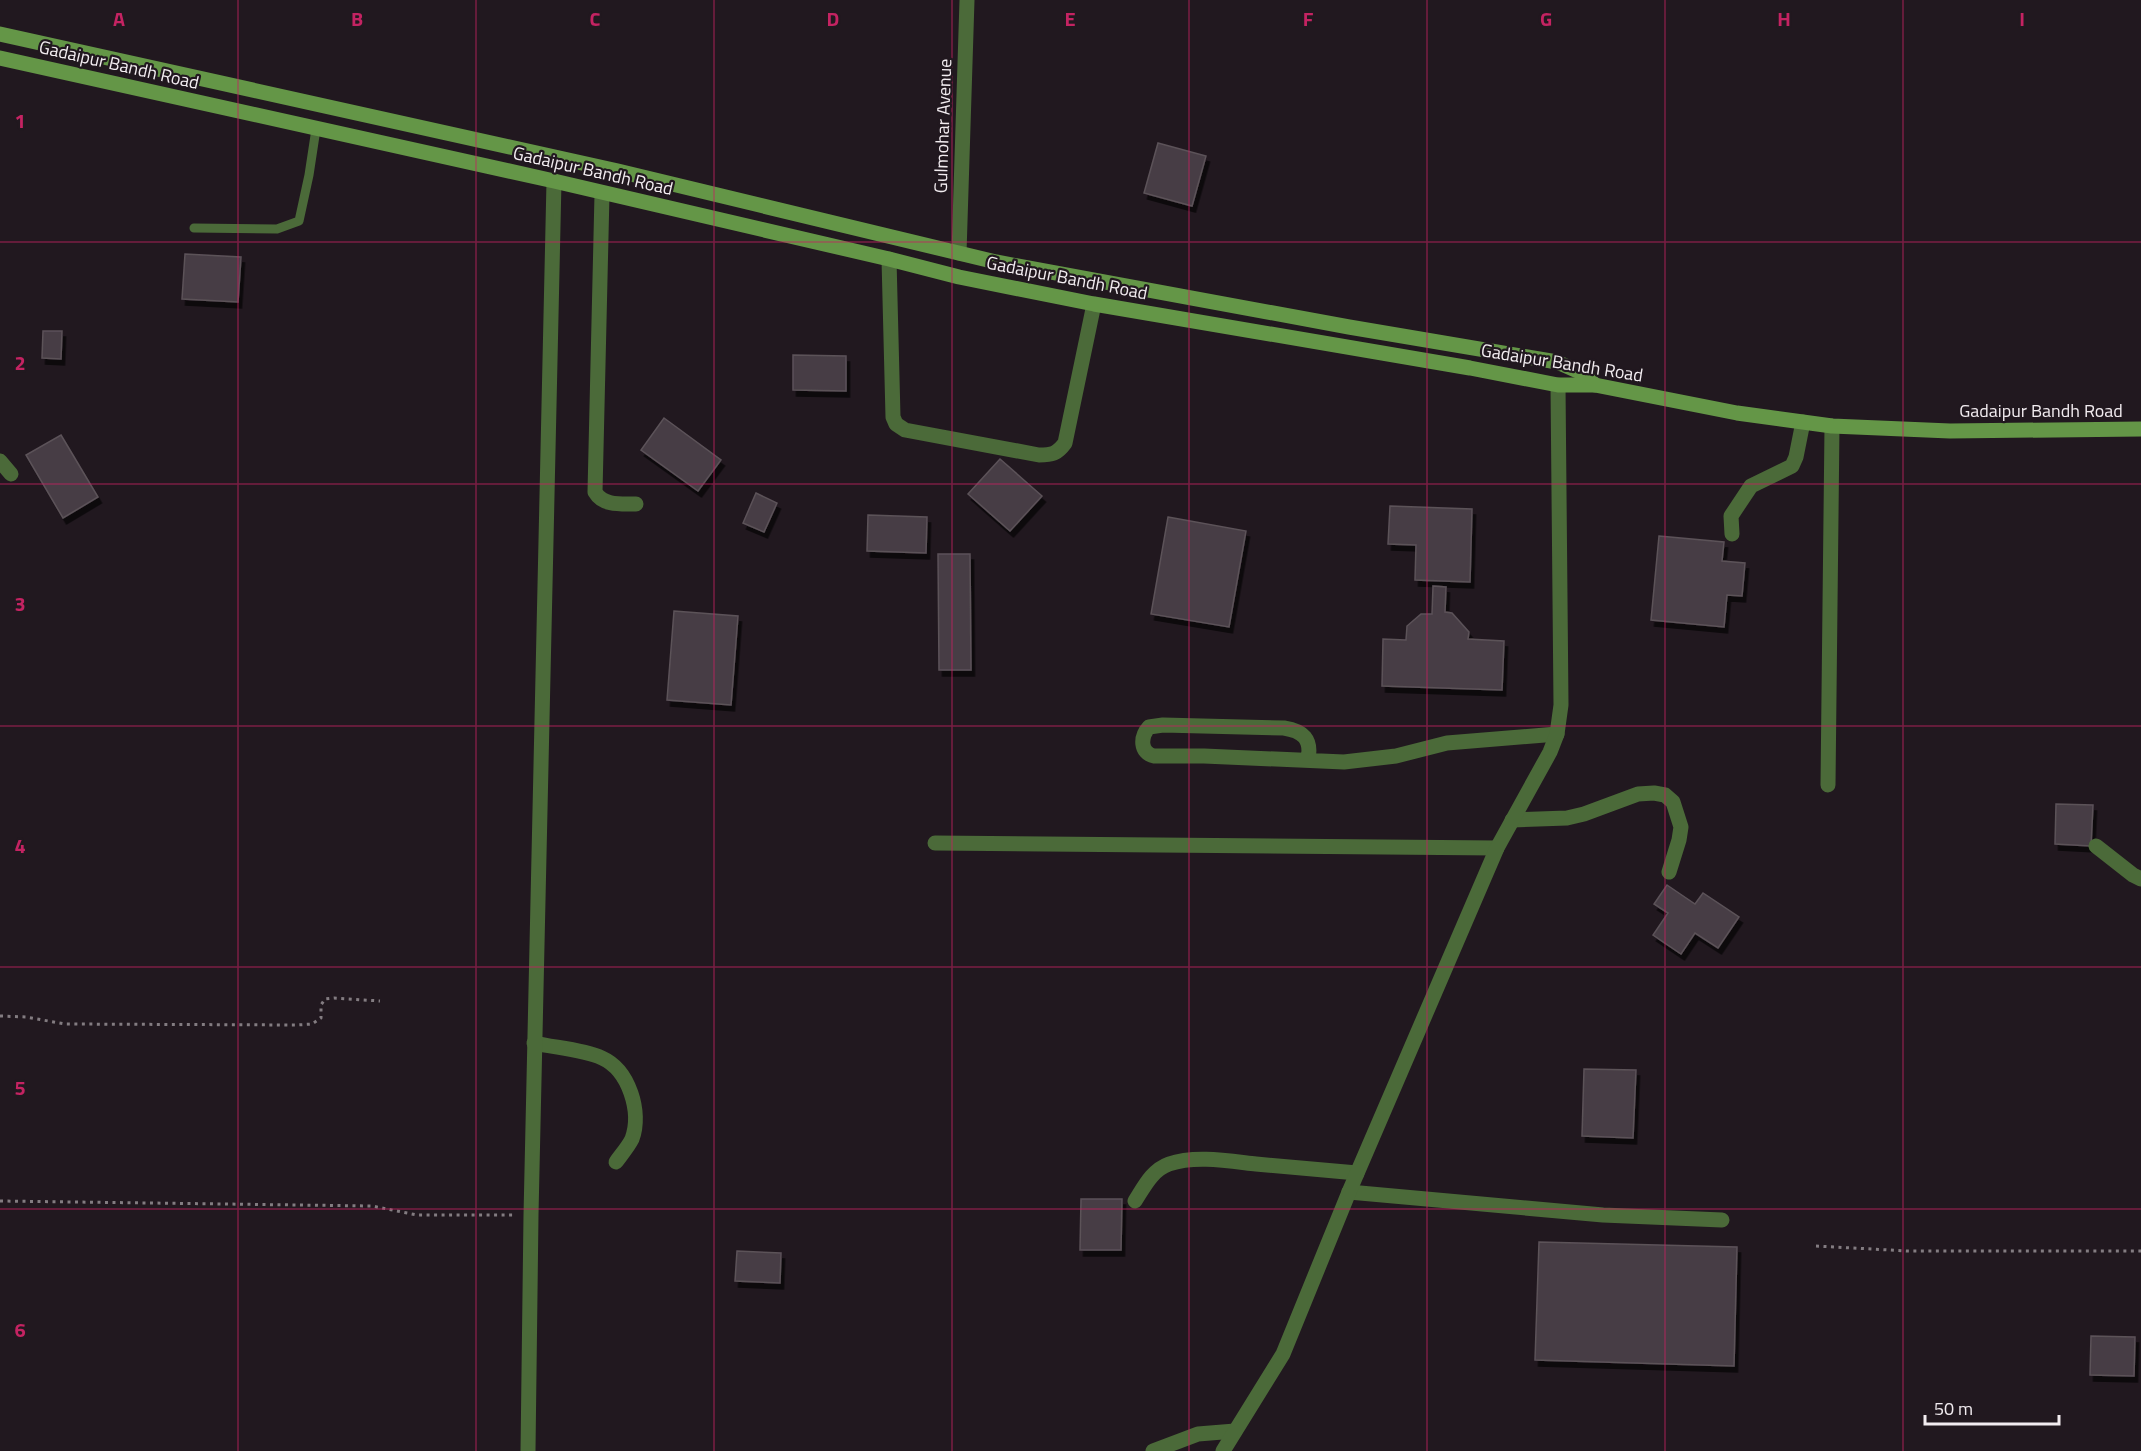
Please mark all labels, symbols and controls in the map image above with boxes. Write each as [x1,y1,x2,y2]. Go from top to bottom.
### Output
text: A [113,3,125,34]
text: B [351,3,363,34]
text: C [590,3,601,34]
text: D [827,3,839,34]
text: E [1064,3,1076,34]
text: F [1303,3,1314,34]
text: G [1540,3,1552,34]
text: H [1777,3,1791,34]
text: I [2019,3,2025,34]
street label: Gadaipur Bandh Road [36,33,202,96]
street label: Gulmohar Avenue [927,58,958,194]
text: 1 [14,105,26,136]
street label: Gadaipur Bandh Road [510,139,676,202]
street label: Gadaipur Bandh Road [984,249,1150,306]
street label: Gadaipur Bandh Road [1479,336,1645,389]
text: 2 [14,347,26,378]
street label: Gadaipur Bandh Road [1959,397,2123,424]
text: 3 [14,588,26,619]
text: 4 [14,830,26,861]
text: 5 [14,1072,26,1103]
text: 6 [14,1314,26,1345]
scale bar [1925,1388,2058,1426]
text: 50 m [1934,1395,1973,1422]

